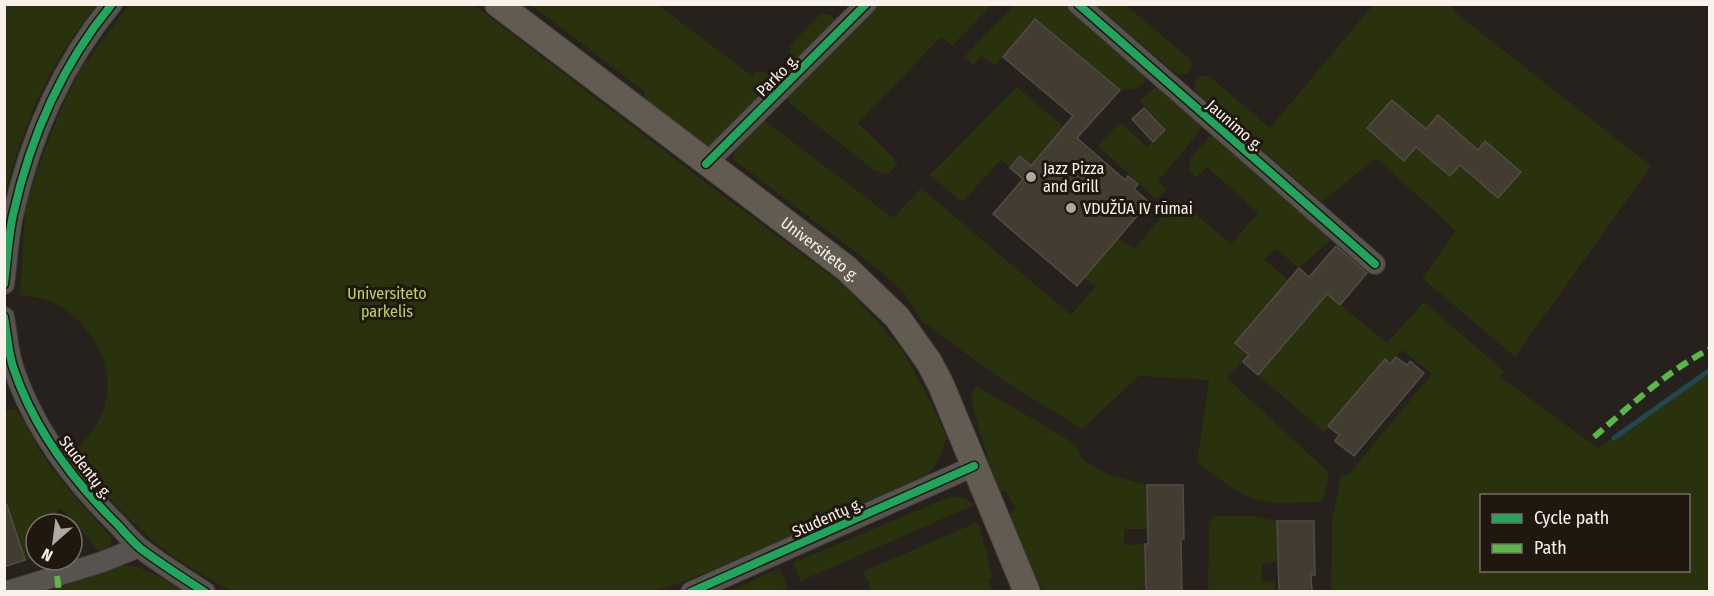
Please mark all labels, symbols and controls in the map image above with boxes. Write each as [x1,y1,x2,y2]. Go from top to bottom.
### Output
street label: Parko g. [752,50,802,100]
street label: Jaunimo g. [1203,96,1267,155]
place label: Jazz Pizza and Grill [1043,159,1104,196]
marker: Jazz Pizza and Grill [1024,170,1038,184]
place label: VDUŽŪA IV rūmai [1083,198,1193,218]
marker: VDUŽŪA IV rūmai [1064,201,1078,215]
street label: Universiteto g. [777,213,863,286]
park label: Universiteto parkelis [347,284,427,321]
street label: Studentų g. [55,432,116,503]
street label: Studentų g. [789,494,865,541]
legend [1480,494,1690,572]
text: Cycle path [1534,507,1609,529]
north arrow [24,512,84,572]
text: Path [1534,537,1567,559]
text: N [38,544,56,565]

